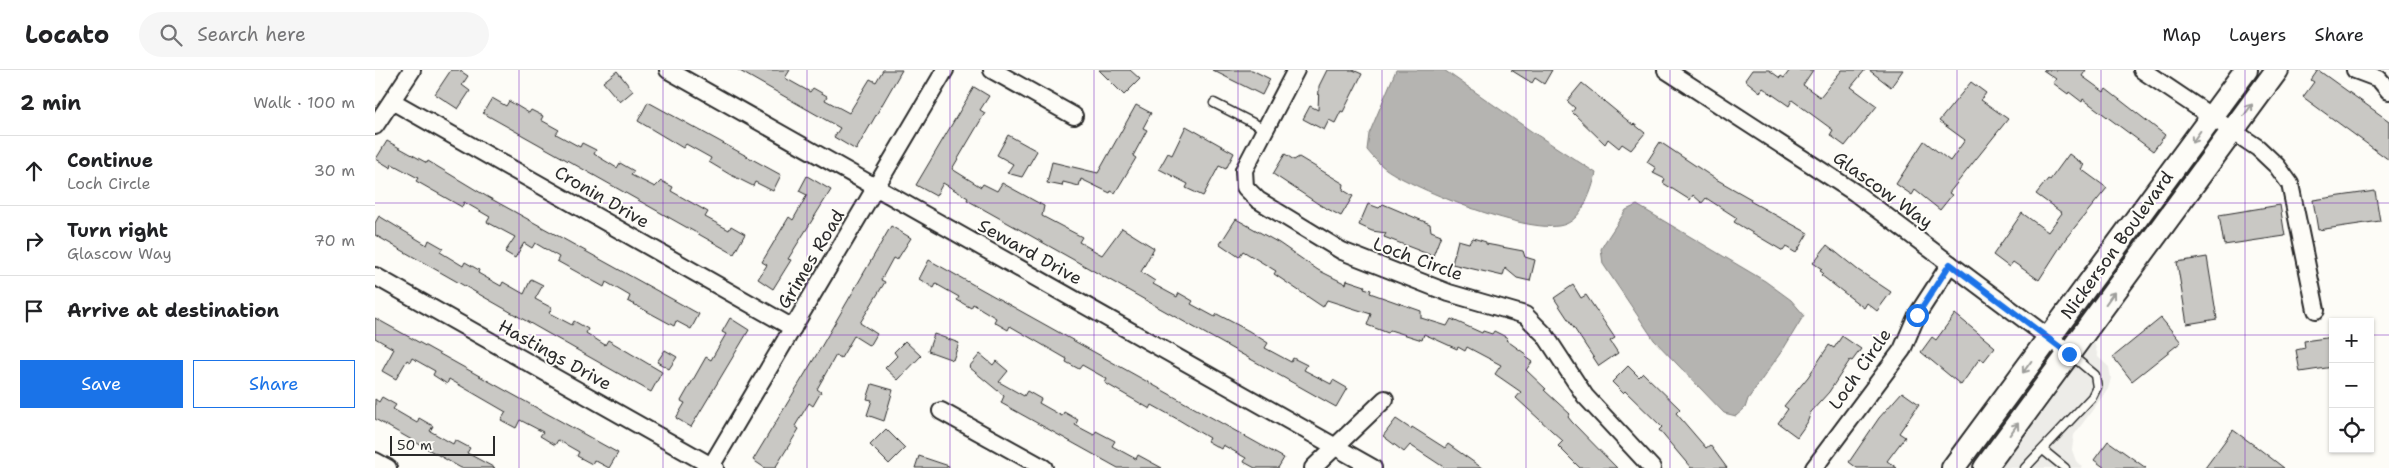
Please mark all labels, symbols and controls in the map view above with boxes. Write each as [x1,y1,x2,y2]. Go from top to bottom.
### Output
search box [139,12,489,57]
text: Locato [25,19,109,51]
icon: search [157,21,185,49]
text: Search here [197,22,306,47]
text: Map [2163,23,2201,47]
text: Layers [2229,23,2286,47]
text: Share [2314,23,2364,47]
text: 2 min [20,89,81,117]
text: Walk · 100 m [253,92,355,113]
one-way arrow [2242,104,2253,117]
one-way arrow [2191,130,2201,144]
street label: Glascow Way [1828,146,1938,234]
text: Continue [67,148,153,173]
icon: ahead [20,157,48,185]
text: 30 m [314,160,355,181]
street label: Cronin Drive [550,160,654,234]
street label: Nickerson Boulevard [2055,166,2179,324]
text: Loch Circle [67,173,150,194]
street label: Grimes Road [772,205,850,313]
street label: Seward Drive [974,214,1086,290]
text: Turn right [67,218,168,243]
icon: right [20,227,48,255]
text: 70 m [314,230,355,251]
street label: Loch Circle [1370,232,1466,286]
text: Glascow Way [67,243,172,264]
one-way arrow [2105,291,2115,305]
icon: arrive [20,297,48,325]
text: Arrive at destination [67,298,279,323]
route start [1906,304,1929,327]
street label: Hastings Drive [494,314,616,396]
map controls [2329,318,2374,453]
button: + [2329,318,2374,363]
street label: Loch Circle [1823,324,1897,414]
route end [2058,343,2081,366]
button: Save [20,360,183,408]
button: Share [193,360,355,408]
one-way arrow [2022,360,2032,374]
button: − [2329,363,2374,408]
button: locate [2329,408,2374,453]
one-way arrow [2009,422,2019,436]
scale bar [390,433,495,456]
text: 50 m [397,436,432,454]

